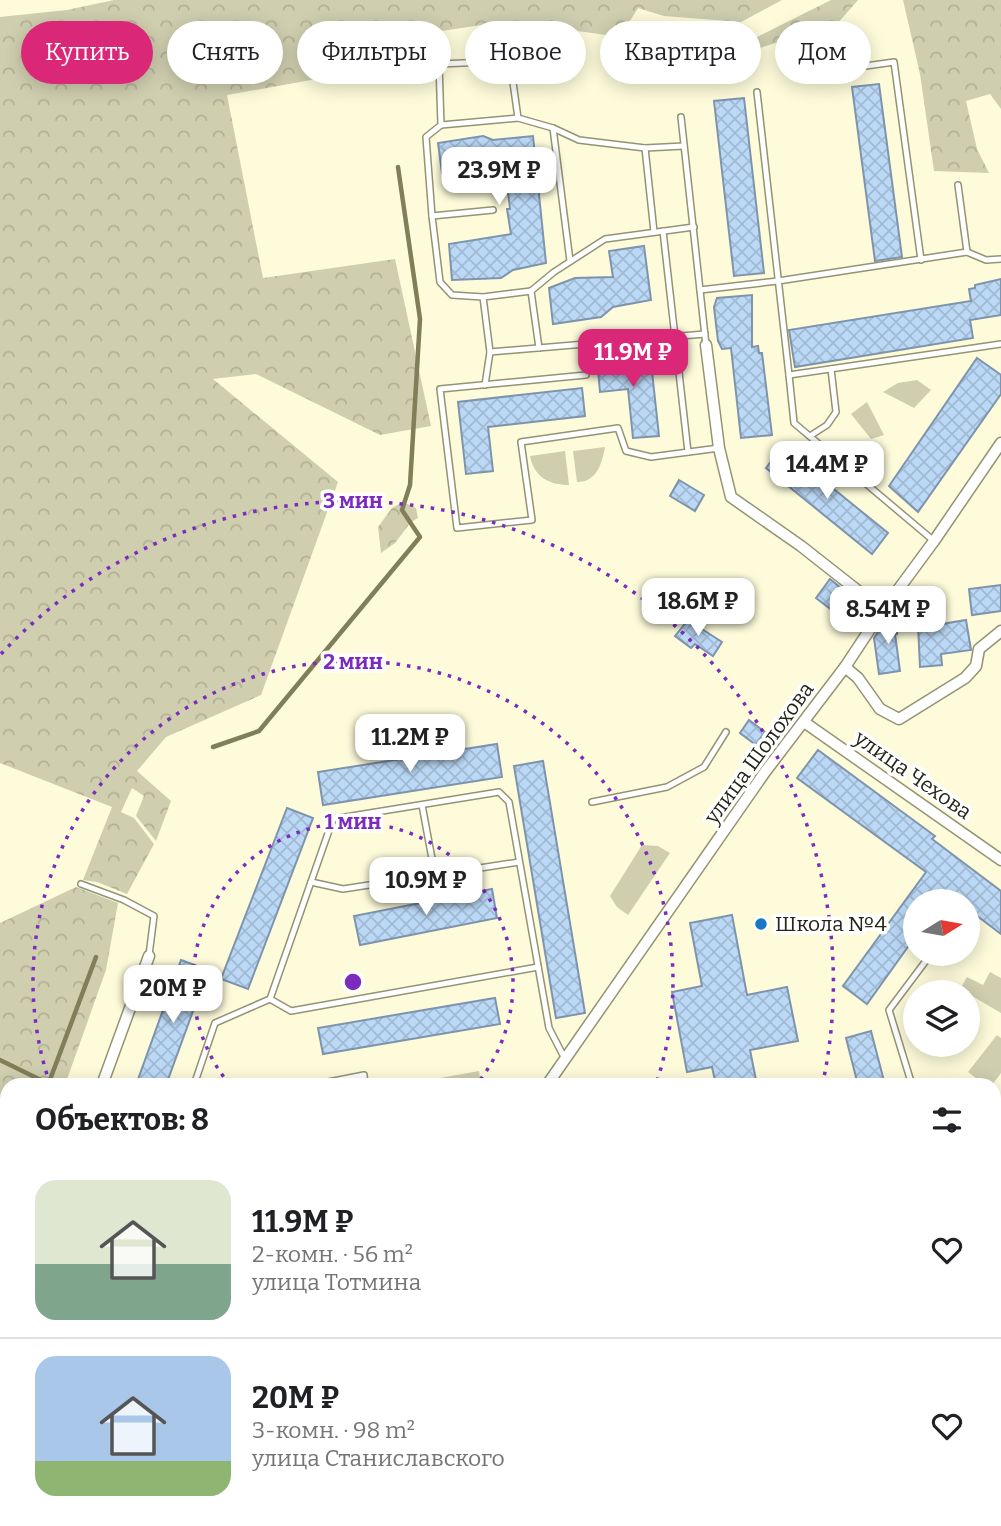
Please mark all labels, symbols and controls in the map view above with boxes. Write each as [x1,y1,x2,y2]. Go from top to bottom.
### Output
chip: Купить [21,21,153,84]
chip: Снять [167,21,283,84]
chip: Фильтры [297,21,451,84]
chip: Новое [465,21,586,84]
chip: Квартира [600,21,761,84]
chip: Дом [775,21,871,84]
pin: 23.9M ₽ [434,148,564,207]
text: 23.9M ₽ [457,156,541,184]
pin: 11.9M ₽ [568,330,698,389]
text: 11.9M ₽ [594,338,672,366]
pin: 14.4M ₽ [762,442,892,501]
text: 14.4M ₽ [786,450,868,478]
text: 3 мин [323,488,383,514]
pin: 18.6M ₽ [633,578,763,638]
pin: 8.54M ₽ [823,586,953,646]
text: 18.6M ₽ [658,587,738,615]
text: 8.54M ₽ [846,595,930,623]
text: 2 мин [323,649,383,675]
street label: улица Шолохова [698,677,820,830]
pin: 11.2M ₽ [345,714,475,774]
text: 11.2M ₽ [371,723,449,751]
street label: улица Чехова [848,724,977,825]
text: 1 мин [325,809,381,835]
pin: 10.9M ₽ [361,858,491,917]
text: 10.9M ₽ [385,866,467,894]
north arrow [903,889,980,966]
map controls [903,889,980,1057]
place label: Школа №4 [775,911,887,937]
marker: Школа №4 [753,916,769,932]
pin: 20M ₽ [124,965,222,1025]
centre of rings [341,970,365,994]
text: 20M ₽ [140,974,206,1002]
button: layers [903,980,980,1057]
icon: filters [928,1101,966,1139]
text: Объектов: 8 [35,1102,209,1138]
text: 11.9M ₽ [252,1204,354,1240]
icon: home [91,1208,175,1292]
icon: heart [928,1231,966,1269]
text: 2-комн. · 56 m² [252,1240,413,1268]
text: улица Тотмина [252,1268,421,1296]
text: 20M ₽ [252,1380,339,1416]
icon: home [91,1384,175,1468]
icon: heart [928,1407,966,1445]
text: 3-комн. · 98 m² [252,1416,415,1444]
text: улица Станиславского [252,1444,505,1472]

